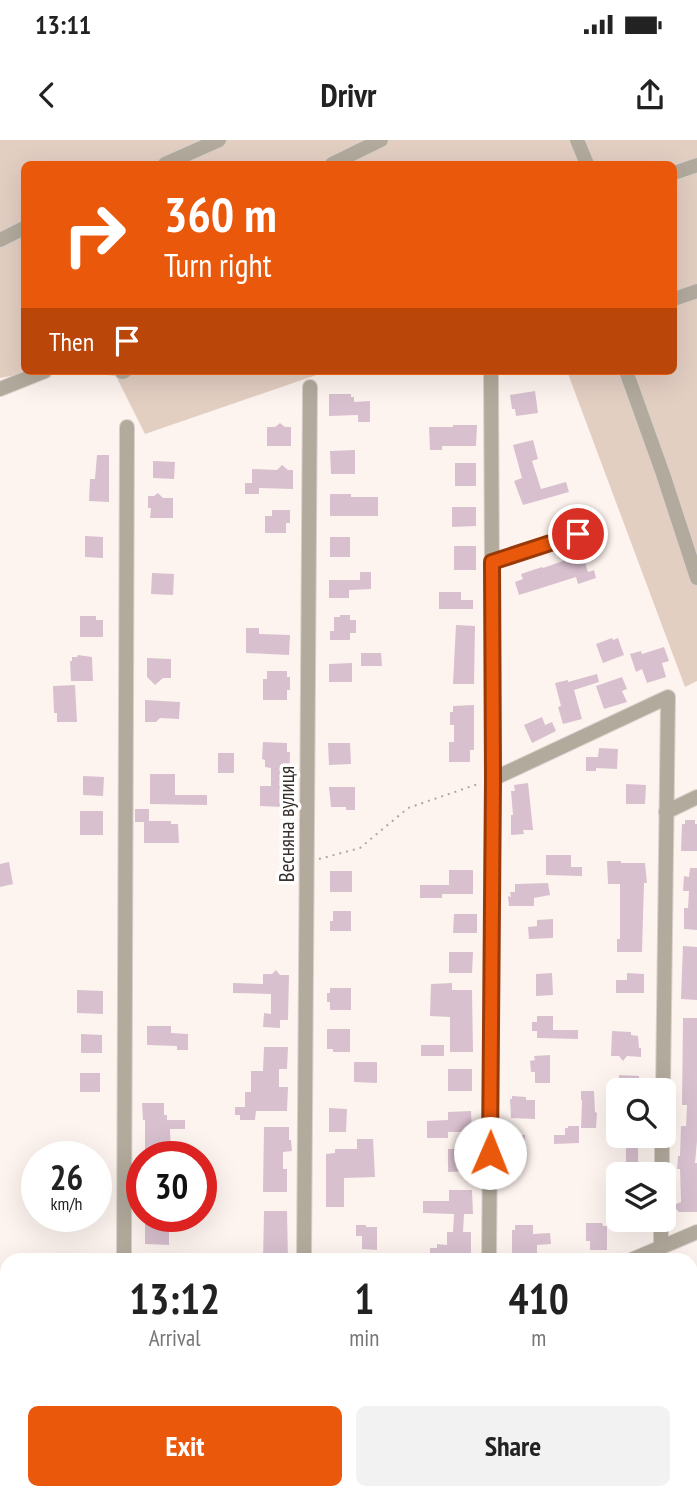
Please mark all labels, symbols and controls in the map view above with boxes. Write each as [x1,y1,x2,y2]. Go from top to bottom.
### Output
text: 13:11 [35,8,91,41]
text: Drivr [321,74,376,116]
icon: back [28,76,66,114]
icon: share [631,76,669,114]
text: 360 m [164,182,277,246]
icon: right [49,189,140,280]
text: Turn right [164,244,272,286]
icon: arrive [108,322,146,360]
text: Then [49,325,94,358]
pin [548,504,608,564]
icon: arrive [559,515,597,553]
street label: Весняна вулиця [273,766,300,882]
map controls [606,1078,676,1232]
button: search [606,1078,676,1148]
position arrow [453,1116,527,1190]
speed limit sign: 30 [126,1141,217,1232]
text: 26 [50,1154,83,1200]
button: layers [606,1162,676,1232]
text: km/h [51,1192,82,1215]
text: 13:12 [129,1271,220,1326]
text: 1 [354,1271,374,1326]
text: 410 [509,1271,569,1326]
text: Arrival [149,1323,201,1352]
text: min [349,1323,379,1352]
text: m [531,1323,546,1352]
button: Exit [28,1406,342,1486]
button: Share [356,1406,670,1486]

